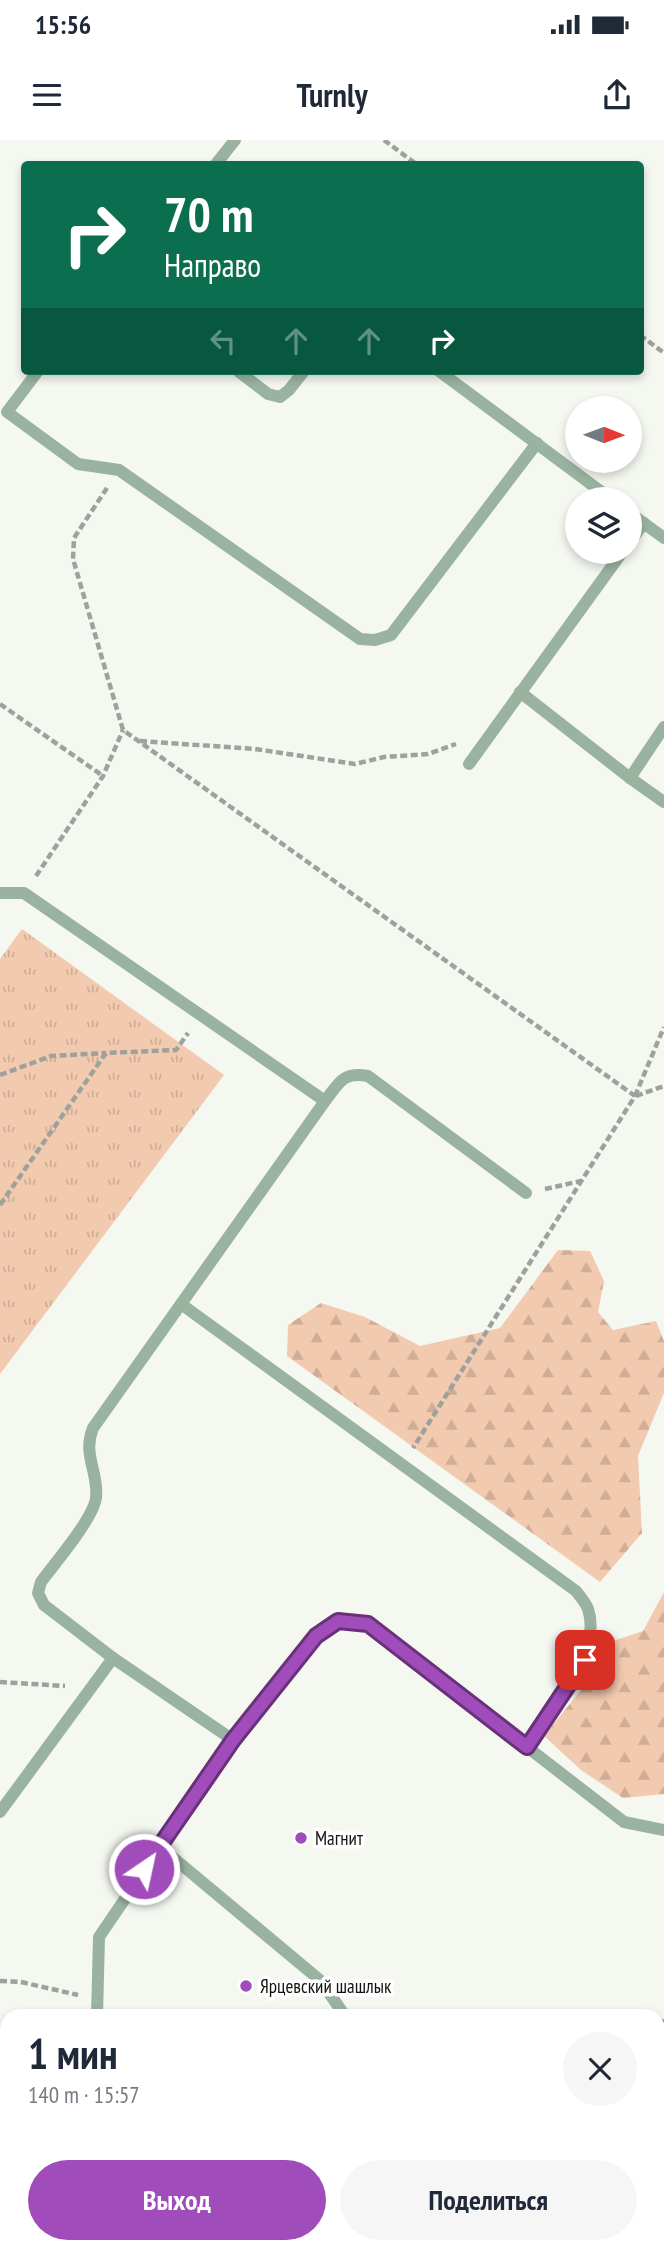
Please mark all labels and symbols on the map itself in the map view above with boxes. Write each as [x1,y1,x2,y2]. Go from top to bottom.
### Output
north arrow [565,396,642,472]
pin [555,1630,615,1690]
place label: Магнит [315,1826,364,1850]
marker: Магнит [293,1830,309,1846]
position arrow [107,1832,181,1906]
place label: Ярцевский шашлык [260,1974,392,1998]
marker: Ярцевский шашлык [238,1978,254,1994]

